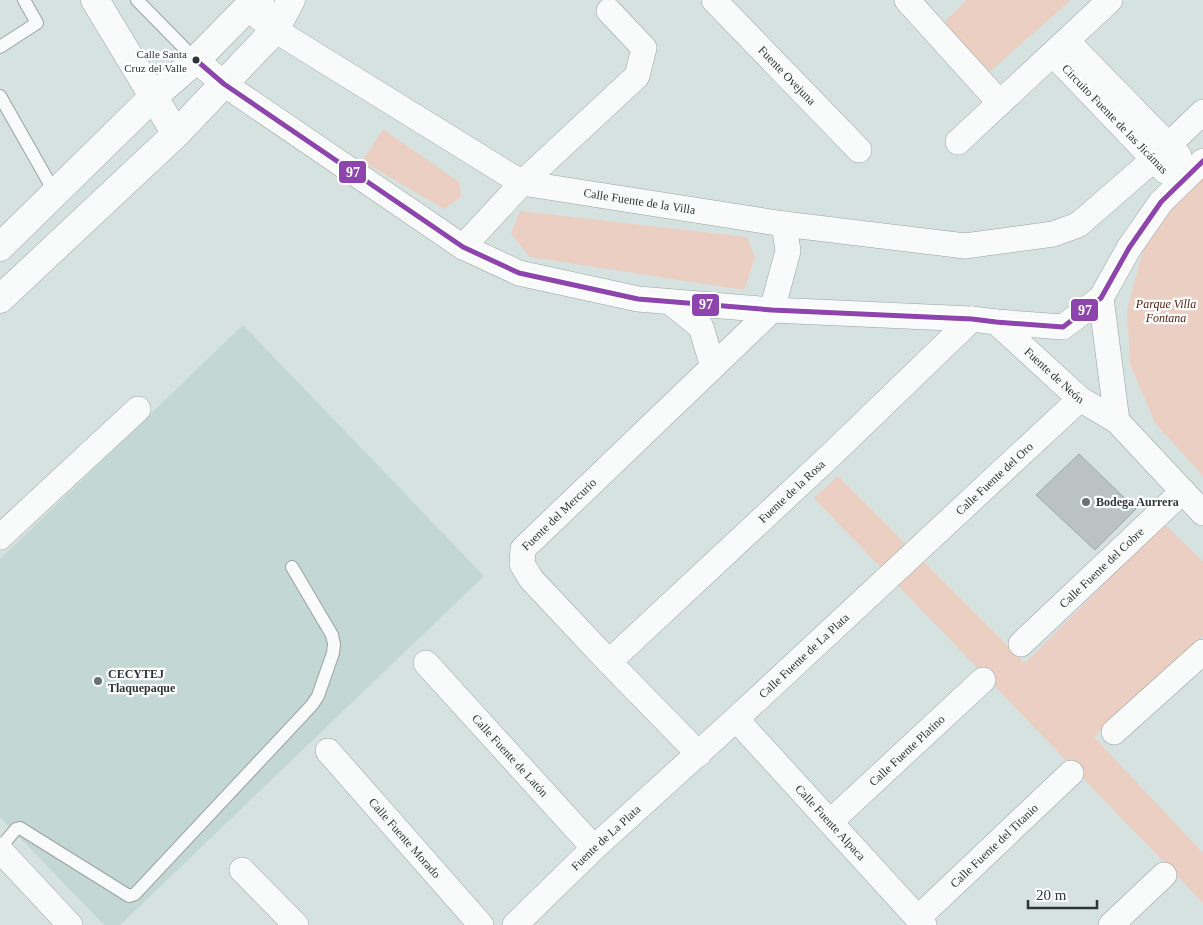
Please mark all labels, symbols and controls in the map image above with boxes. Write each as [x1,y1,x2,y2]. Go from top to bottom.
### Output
street label: Fuente Ovejuna [755,43,819,108]
place label: Calle Santa Cruz del Valle [124,48,187,74]
marker: Calle Santa Cruz del Valle [191,55,201,65]
street label: Circuito Fuente de las Jicámas [1059,61,1171,177]
line badge: 97 [338,160,367,184]
text: 97 [346,165,360,180]
street label: Calle Fuente de la Villa [582,186,697,217]
line badge: 97 [691,293,720,317]
text: 97 [699,297,713,312]
park label: Parque Villa Fontana [1135,297,1196,325]
line badge: 97 [1070,298,1099,322]
text: 97 [1078,303,1092,318]
street label: Fuente de Neón [1021,345,1086,407]
street label: Calle Fuente del Oro [953,439,1036,518]
street label: Fuente de la Rosa [756,457,828,526]
street label: Fuente del Mercurio [519,475,599,553]
place label: Bodega Aurrera [1096,495,1179,509]
marker: Bodega Aurrera [1080,496,1092,508]
street label: Calle Fuente del Cobre [1057,525,1147,611]
street label: Calle Fuente de La Plata [756,610,852,701]
place label: CECYTEJ Tlaquepaque [108,667,176,695]
marker: CECYTEJ Tlaquepaque [92,675,104,687]
street label: Calle Fuente de Latón [469,711,551,800]
street label: Calle Fuente Platino [866,712,948,789]
street label: Calle Fuente Alpaca [792,782,869,864]
street label: Calle Fuente Morado [366,795,444,881]
street label: Calle Fuente del Titanio [947,801,1041,891]
street label: Fuente de La Plata [568,802,644,873]
scale bar [1028,878,1097,910]
text: 20 m [1036,887,1067,903]

